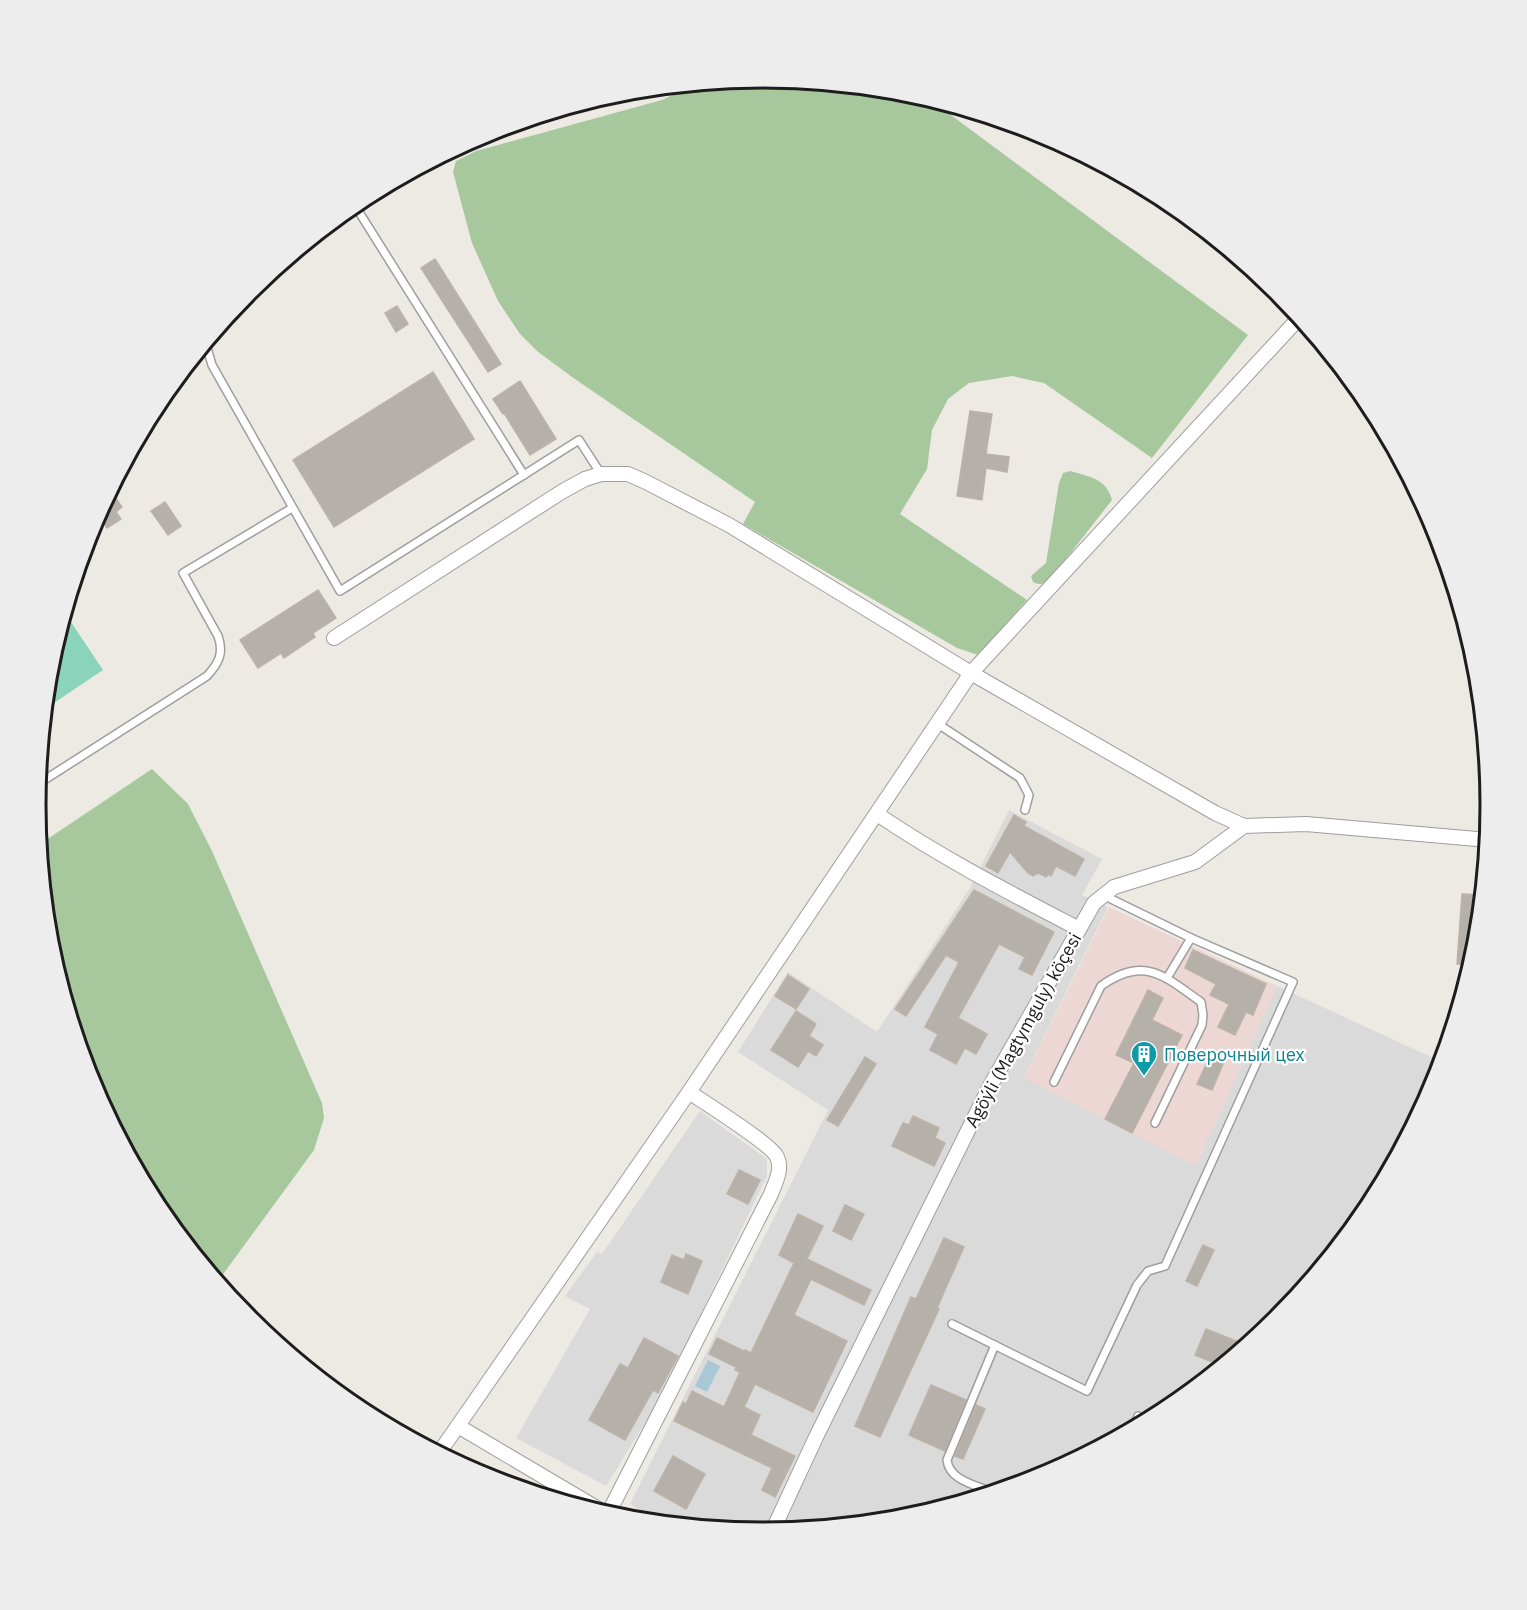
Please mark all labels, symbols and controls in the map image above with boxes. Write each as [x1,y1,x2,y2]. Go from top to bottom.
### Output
street label: Agöýli (Magtymguly) köçesi [960,929,1086,1131]
building icon: Поверочный цех [1129,1039,1159,1077]
place label: Поверочный цех [1164,1043,1305,1066]

